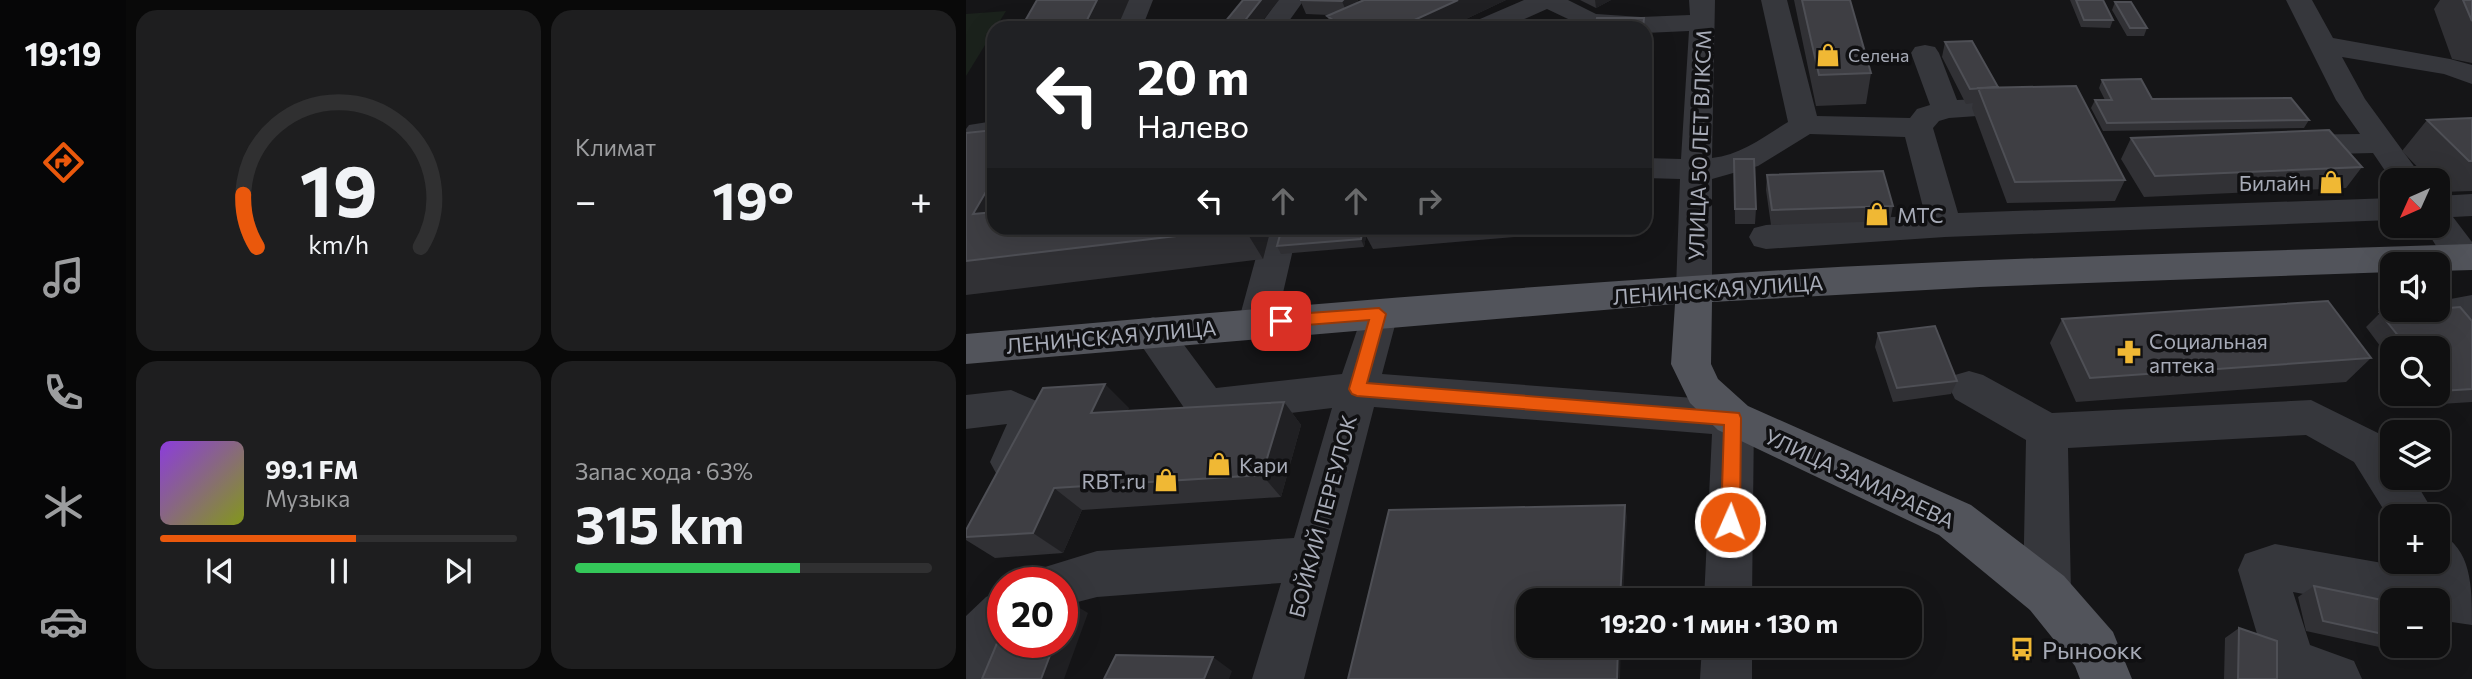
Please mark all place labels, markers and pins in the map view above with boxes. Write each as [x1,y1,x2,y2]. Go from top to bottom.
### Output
shop icon: Селена [1814,41,1842,69]
place label: Селена [1848,44,1909,66]
shop icon: Билайн [2317,168,2345,196]
place label: Билайн [2239,170,2311,195]
shop icon: МТС [1863,200,1891,228]
place label: МТС [1897,202,1944,227]
pin [1251,291,1311,351]
place label: Социальная аптека [2149,328,2268,377]
pharmacy icon: Социальная аптека [2115,338,2143,366]
shop icon: Кари [1205,450,1233,478]
place label: Кари [1239,452,1288,477]
shop icon: RBT.ru [1152,466,1180,494]
place label: RBT.ru [1082,468,1146,493]
bus stop icon: Рыноокк [2008,635,2036,663]
place label: Рыноокк [2042,635,2143,664]

